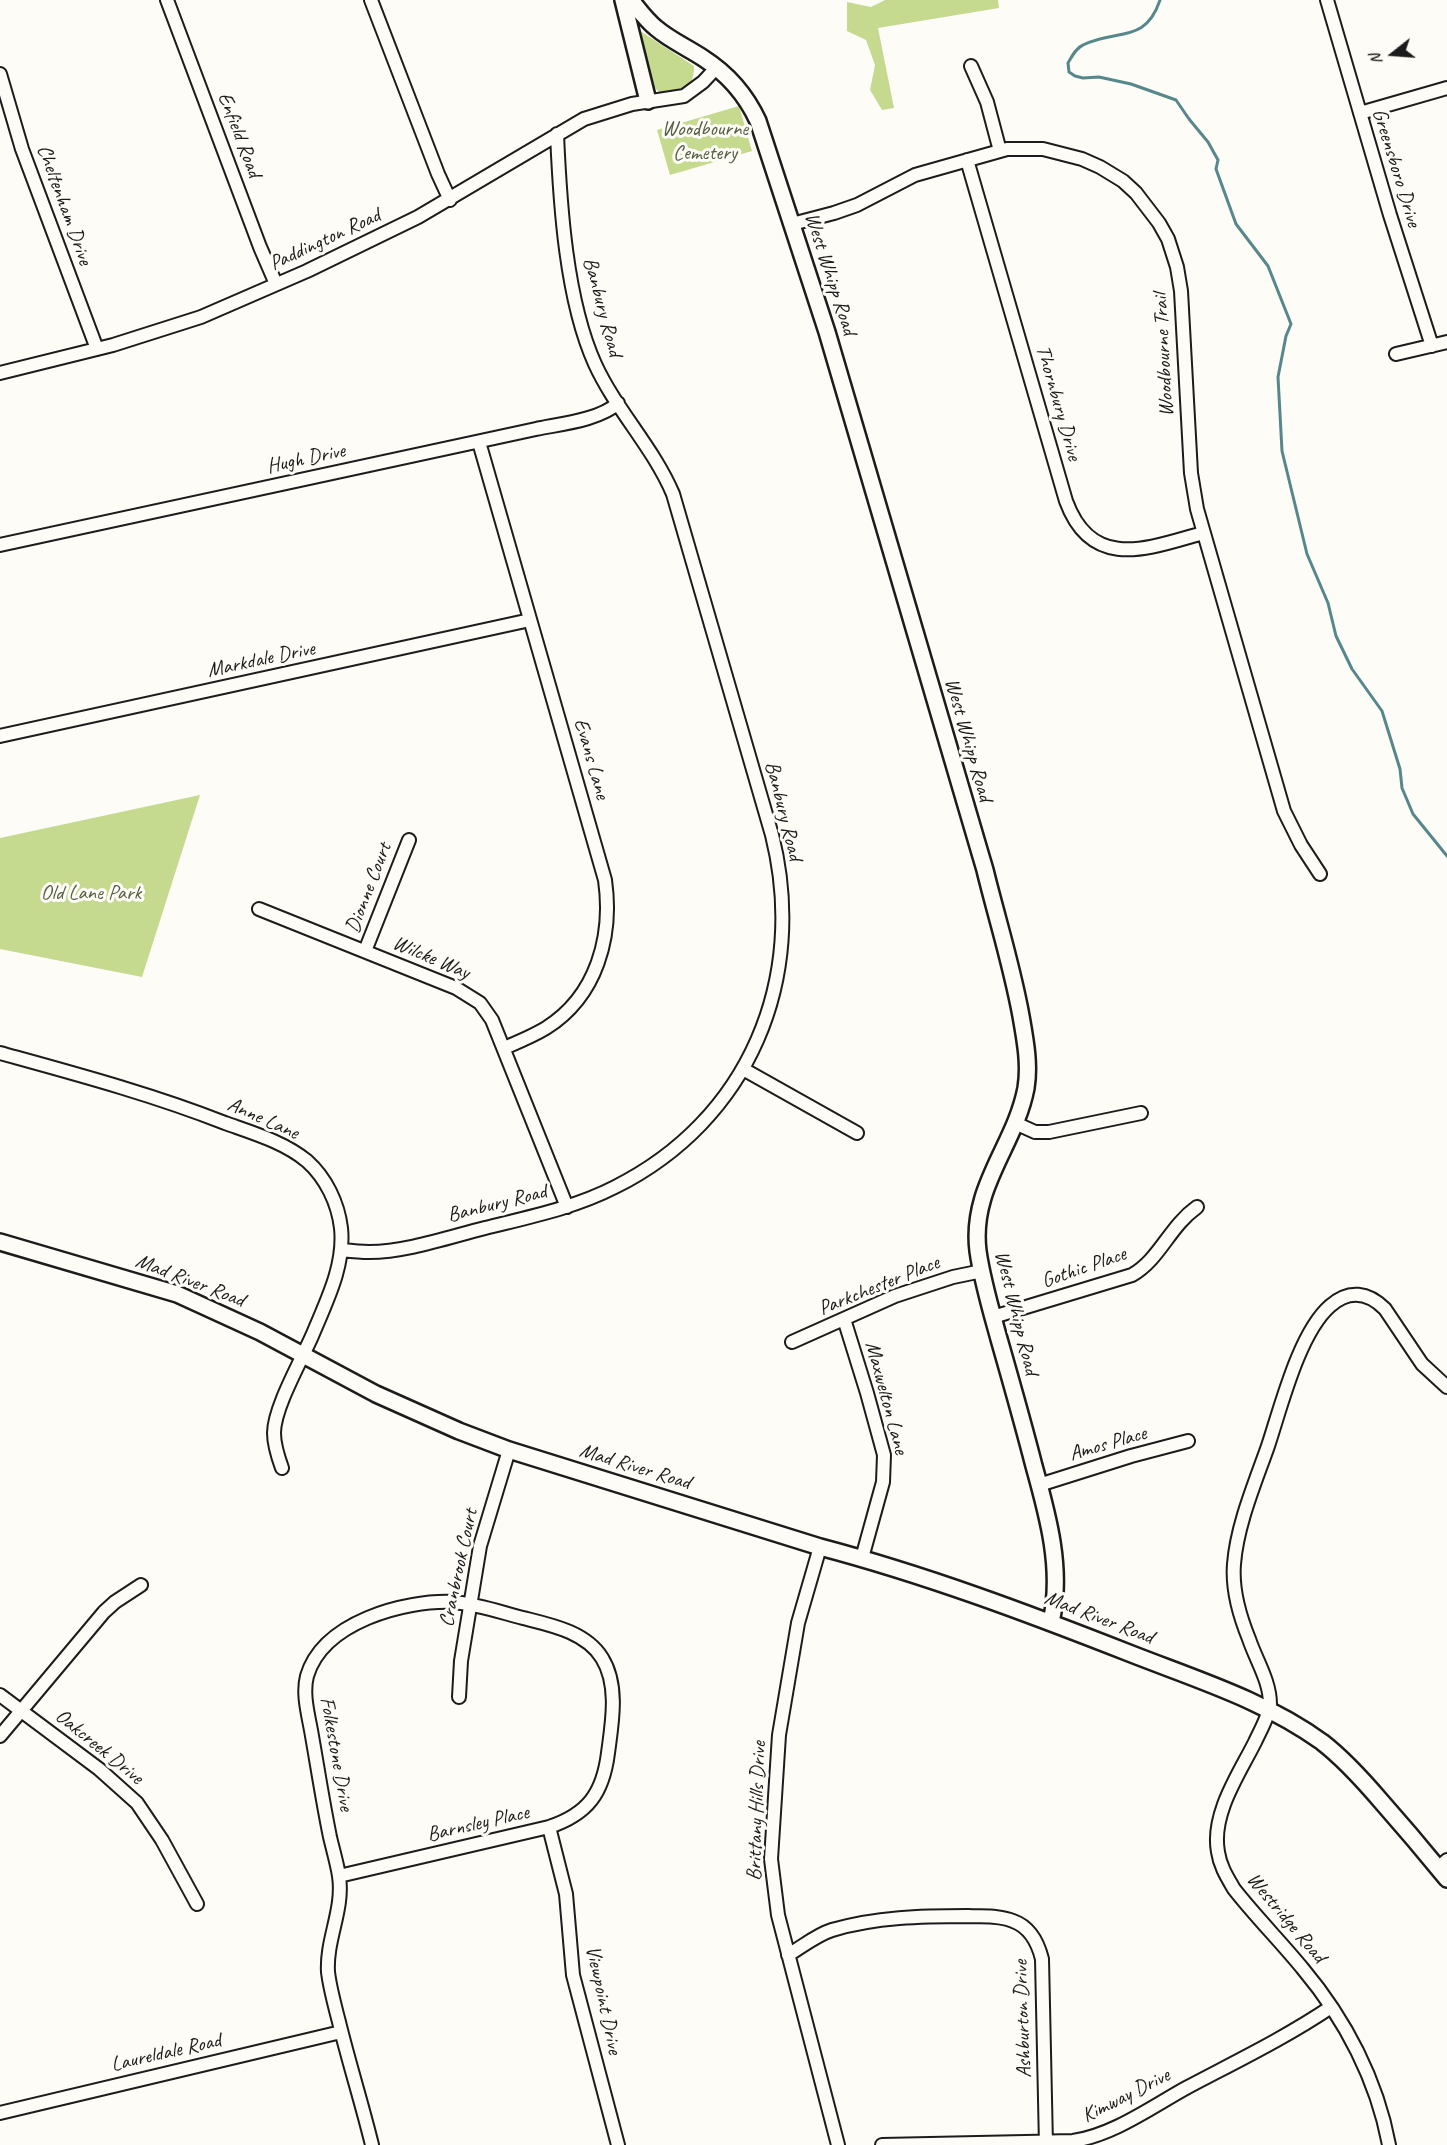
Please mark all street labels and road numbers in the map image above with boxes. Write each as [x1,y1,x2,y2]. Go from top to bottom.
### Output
street label: Enfield Road [211,89,267,181]
street label: Greensboro Drive [1366,106,1426,230]
street label: Cheltenham Drive [31,142,97,268]
street label: Paddington Road [266,203,384,277]
street label: West Whipp Road [798,210,862,338]
street label: Banbury Road [577,255,627,359]
street label: Woodbourne Trail [1148,293,1180,417]
street label: Thornbury Drive [1030,343,1086,463]
street label: Hugh Drive [265,438,347,480]
street label: Markdale Drive [205,636,317,684]
street label: West Whipp Road [938,676,998,804]
street label: Evans Lane [567,716,615,802]
street label: Banbury Road [759,759,807,863]
street label: Dionne Court [340,840,398,936]
street label: Wilcke Way [389,931,473,985]
street label: Anne Lane [223,1092,303,1146]
street label: Banbury Road [445,1180,549,1228]
street label: Gothic Place [1038,1242,1130,1294]
street label: West Whipp Road [988,1248,1044,1378]
street label: Mad River Road [132,1249,248,1313]
street label: Parkchester Place [815,1250,943,1322]
street label: Maxwelton Lane [859,1339,913,1457]
street label: Amos Place [1066,1421,1150,1467]
street label: Mad River Road [577,1438,693,1496]
street label: Cranbrook Court [434,1507,484,1629]
street label: Mad River Road [1041,1586,1157,1650]
street label: Folkestone Drive [314,1695,358,1813]
street label: Oakcreek Drive [50,1704,148,1790]
street label: Brittany Hills Drive [742,1741,772,1881]
street label: Barnsley Place [425,1800,531,1848]
street label: Westridge Road [1241,1868,1331,1968]
street label: Viewpoint Drive [579,1943,627,2057]
street label: Ashburton Drive [1008,1960,1038,2078]
street label: Laureldale Road [109,2028,223,2078]
street label: Kimway Drive [1078,2063,1174,2129]

